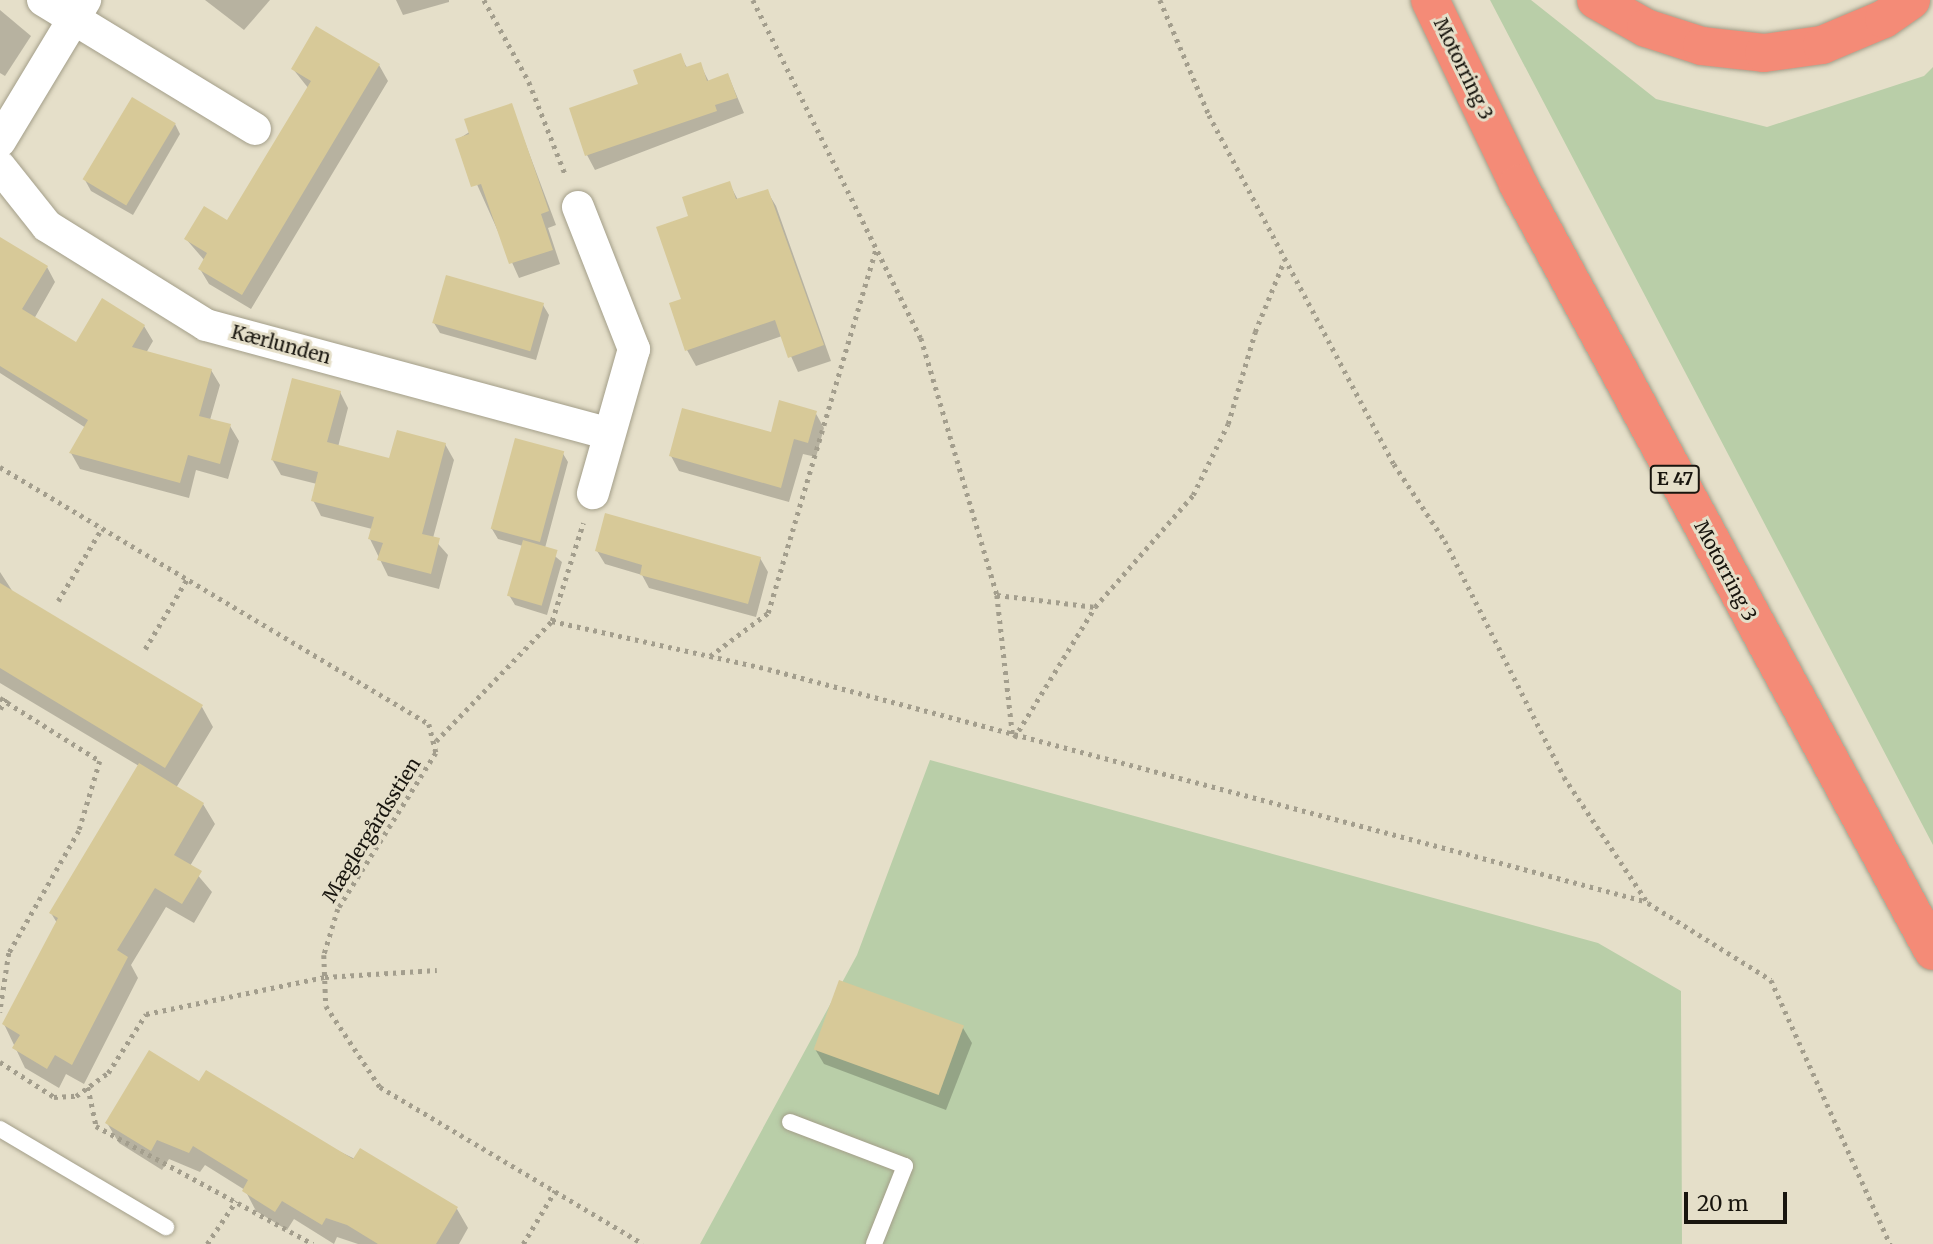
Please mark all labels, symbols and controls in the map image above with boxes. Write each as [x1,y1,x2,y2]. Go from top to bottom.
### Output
street label: Motorring 3 [1429,14,1497,124]
street label: Kærlunden [229,321,333,369]
road number: E 47 [1649,464,1701,494]
street label: Motorring 3 [1689,517,1761,625]
street label: Mæglergårdsstien [318,754,426,906]
scale bar [1688,1178,1791,1222]
text: 20 m [1697,1190,1748,1217]

